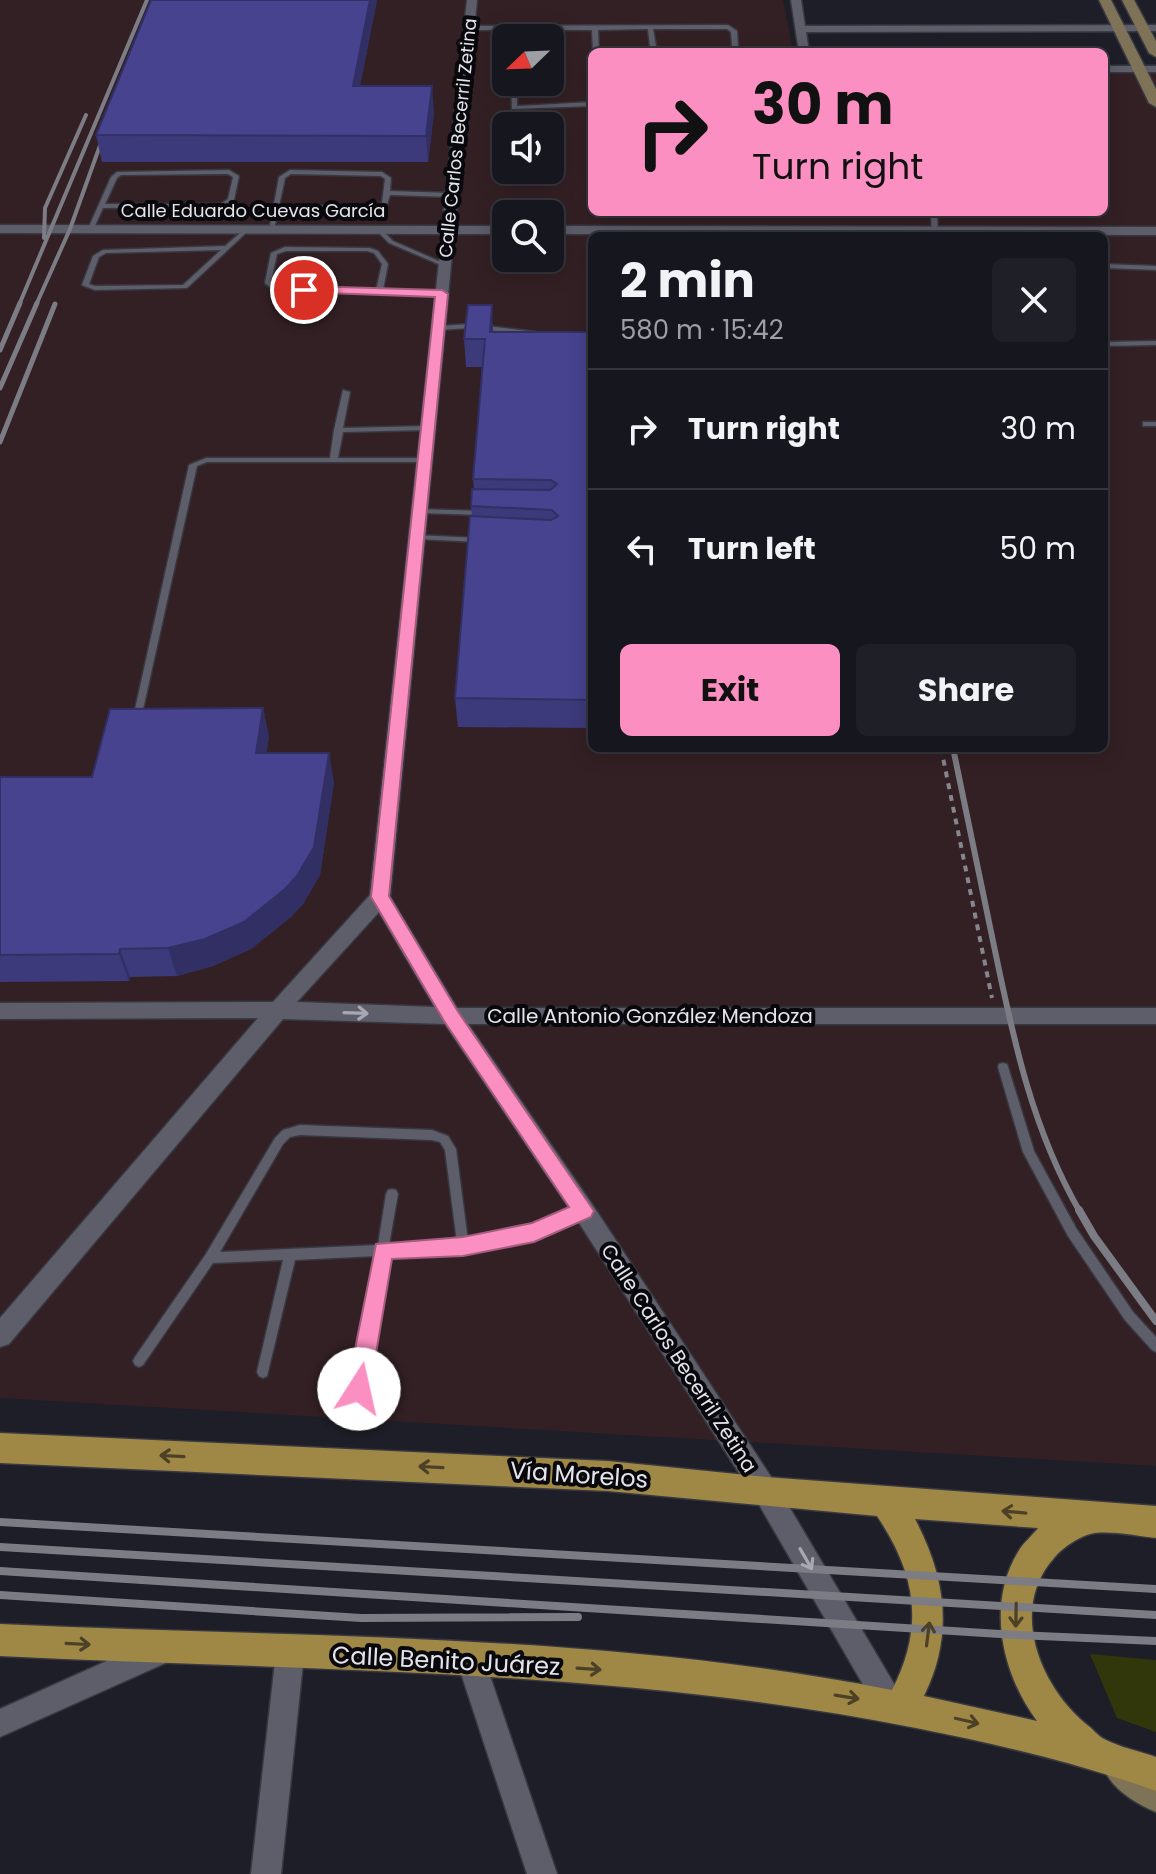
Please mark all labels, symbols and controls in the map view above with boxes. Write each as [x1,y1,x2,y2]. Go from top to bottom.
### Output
street label: Calle Carlos Becerril Zetina [432,17,483,259]
north arrow [492,24,564,96]
map controls [492,24,564,272]
text: 30 m [752,65,894,144]
icon: right [620,80,724,184]
button: sound [492,112,564,184]
text: Turn right [752,141,923,192]
street label: Calle Eduardo Cuevas García [121,198,385,223]
button: search [492,200,564,272]
text: 2 min [620,247,755,314]
pin [270,256,338,324]
button: close [992,258,1076,342]
icon: arrive [282,268,326,312]
text: 580 m · 15:42 [620,312,784,348]
icon: right [620,407,664,451]
text: Turn right [688,407,840,450]
text: 30 m [1001,407,1076,450]
icon: left [620,527,664,571]
text: Turn left [688,527,816,570]
text: 50 m [999,527,1076,570]
button: Exit [620,644,840,736]
button: Share [856,644,1076,736]
street label: Calle Antonio González Mendoza [487,1002,813,1030]
one-way arrow [342,1005,369,1020]
street label: Calle Carlos Becerril Zetina [594,1238,764,1478]
position arrow [317,1347,401,1431]
one-way arrow [159,1448,186,1463]
street label: Vía Morelos [509,1453,649,1496]
one-way arrow [418,1460,445,1475]
one-way arrow [1001,1504,1028,1519]
one-way arrow [798,1547,814,1570]
one-way arrow [1008,1601,1024,1628]
one-way arrow [920,1621,935,1648]
one-way arrow [64,1637,91,1652]
street label: Calle Benito Juárez [331,1638,561,1683]
one-way arrow [575,1662,602,1677]
one-way arrow [834,1690,860,1705]
one-way arrow [953,1714,979,1729]

